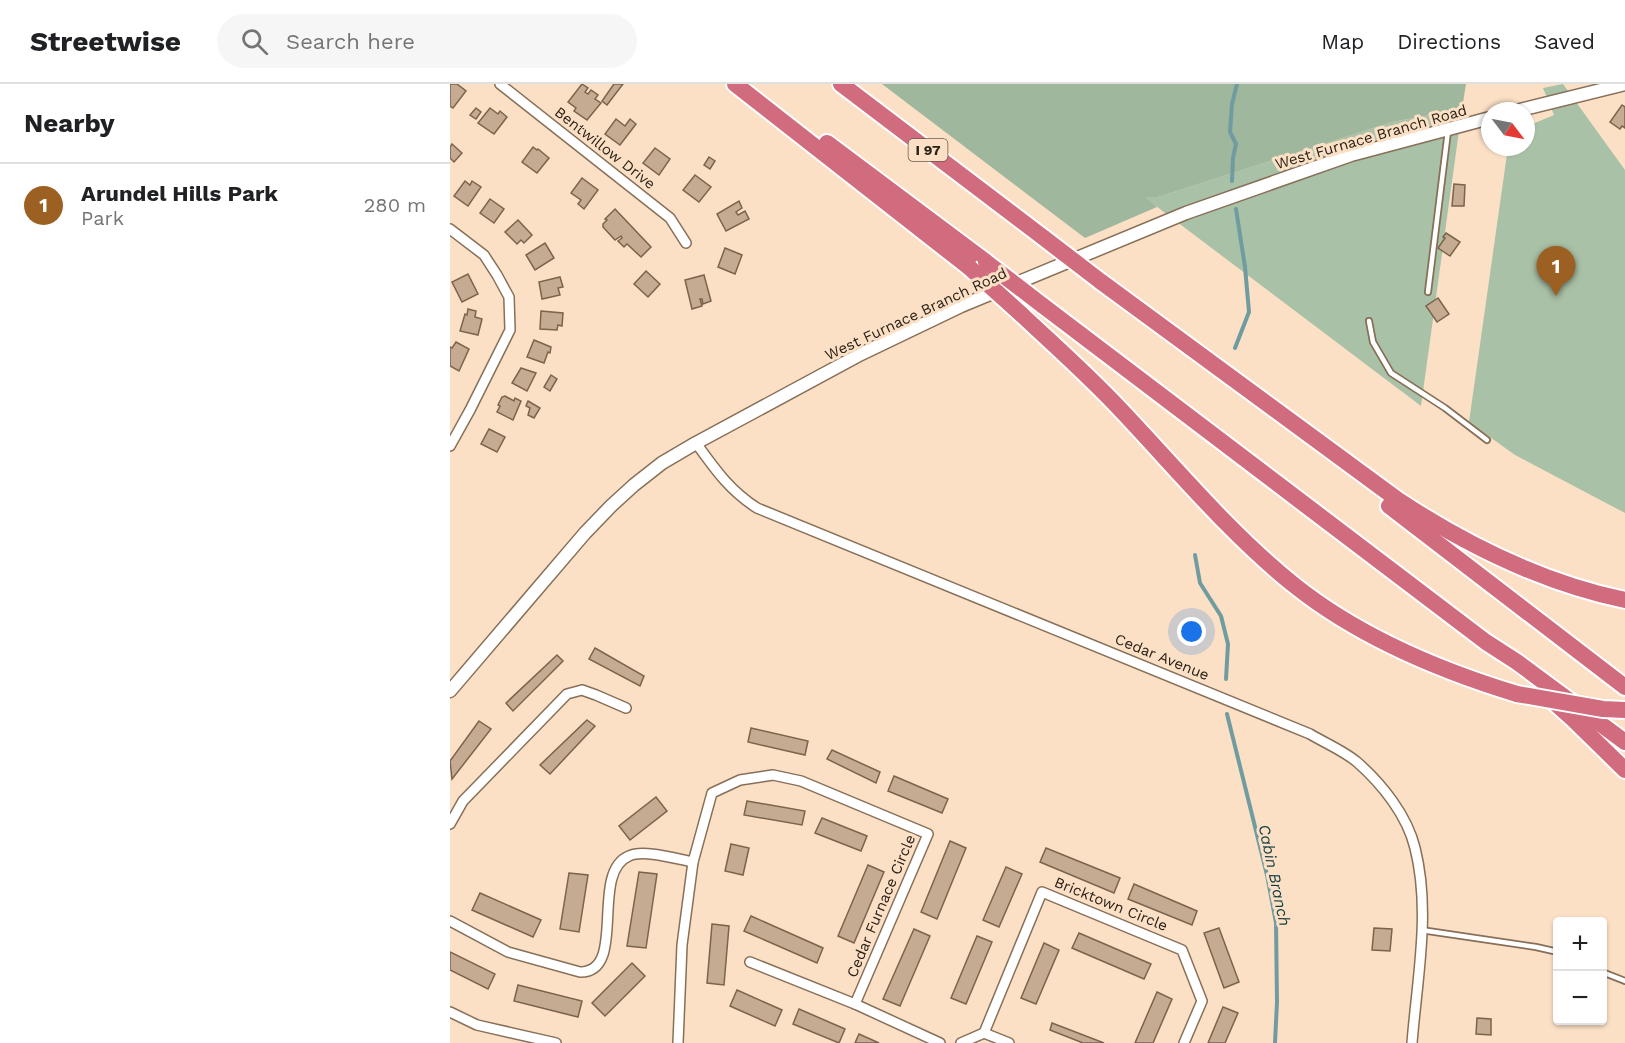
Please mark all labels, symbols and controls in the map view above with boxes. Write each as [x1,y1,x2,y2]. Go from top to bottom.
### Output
search box [217,14,637,68]
text: Streetwise [30,25,181,58]
icon: search [238,25,271,58]
text: Search here [286,29,415,54]
text: Map [1321,29,1364,54]
text: Directions [1397,29,1501,54]
text: Saved [1534,29,1595,54]
street label: West Furnace Branch Road [1273,101,1469,173]
north arrow [1481,102,1535,156]
street label: Bentwillow Drive [551,103,659,193]
text: Nearby [24,108,115,138]
road number: I 97 [908,139,948,161]
text: Arundel Hills Park [81,181,278,206]
text: 1 [39,193,48,217]
text: 280 m [364,193,426,217]
text: Park [81,206,124,230]
pin: 1 [1536,246,1576,296]
street label: West Furnace Branch Road [822,264,1010,364]
your location [1177,617,1206,646]
street label: Cedar Avenue [1112,630,1212,684]
water label: Cabin Branch [1254,823,1295,928]
street label: Cedar Furnace Circle [843,832,919,980]
street label: Bricktown Circle [1052,873,1170,935]
map controls [1553,917,1607,1025]
button: + [1553,917,1607,971]
button: − [1553,971,1607,1025]

